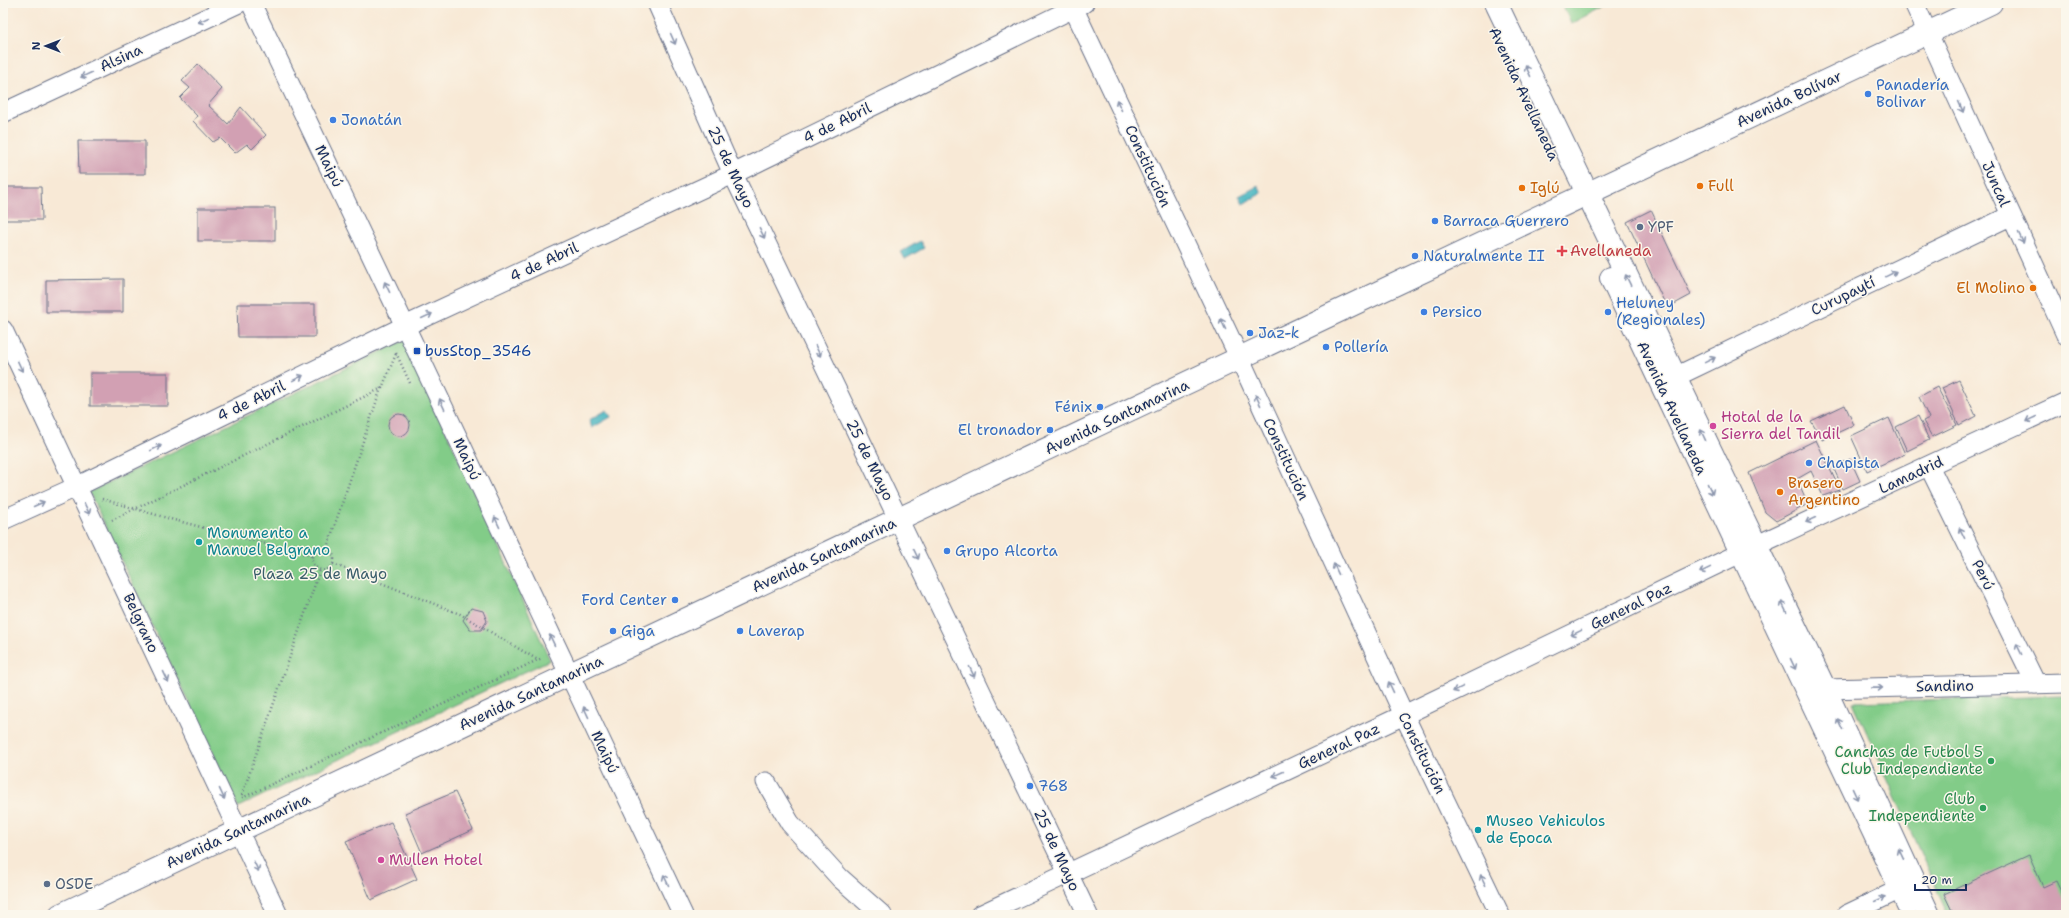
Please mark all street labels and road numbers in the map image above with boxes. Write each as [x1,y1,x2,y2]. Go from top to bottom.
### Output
street label: Avenida Avellaneda [1484,24,1564,165]
street label: Alsina [96,39,146,77]
street label: Avenida Bolívar [1733,66,1845,132]
street label: 4 de Abril [800,98,875,148]
street label: Constitución [1120,122,1176,210]
street label: 25 de Mayo [703,123,759,211]
street label: Maipú [310,141,348,191]
street label: Juncal [1977,158,2015,210]
street label: 4 de Abril [506,237,582,287]
street label: Curupaytí [1808,272,1879,320]
street label: Avenida Avellaneda [1632,338,1712,479]
street label: Avenida Santamarina [1042,374,1193,459]
street label: 4 de Abril [214,376,289,426]
street label: Constitución [1258,415,1314,503]
street label: 25 de Mayo [842,416,898,504]
street label: Maipú [448,434,486,484]
street label: Lamadrid [1876,451,1947,499]
street label: Avenida Santamarina [749,512,900,597]
street label: Perú [1967,556,1999,594]
street label: General Paz [1587,578,1675,634]
street label: Belgrano [118,590,164,656]
street label: Avenida Santamarina [456,650,607,735]
street label: Sandino [1916,675,1974,697]
street label: Constitución [1394,709,1450,797]
street label: General Paz [1295,718,1383,774]
street label: Maipú [586,727,624,777]
street label: Avenida Santamarina [163,788,314,873]
street label: 25 de Mayo [1029,806,1085,894]

